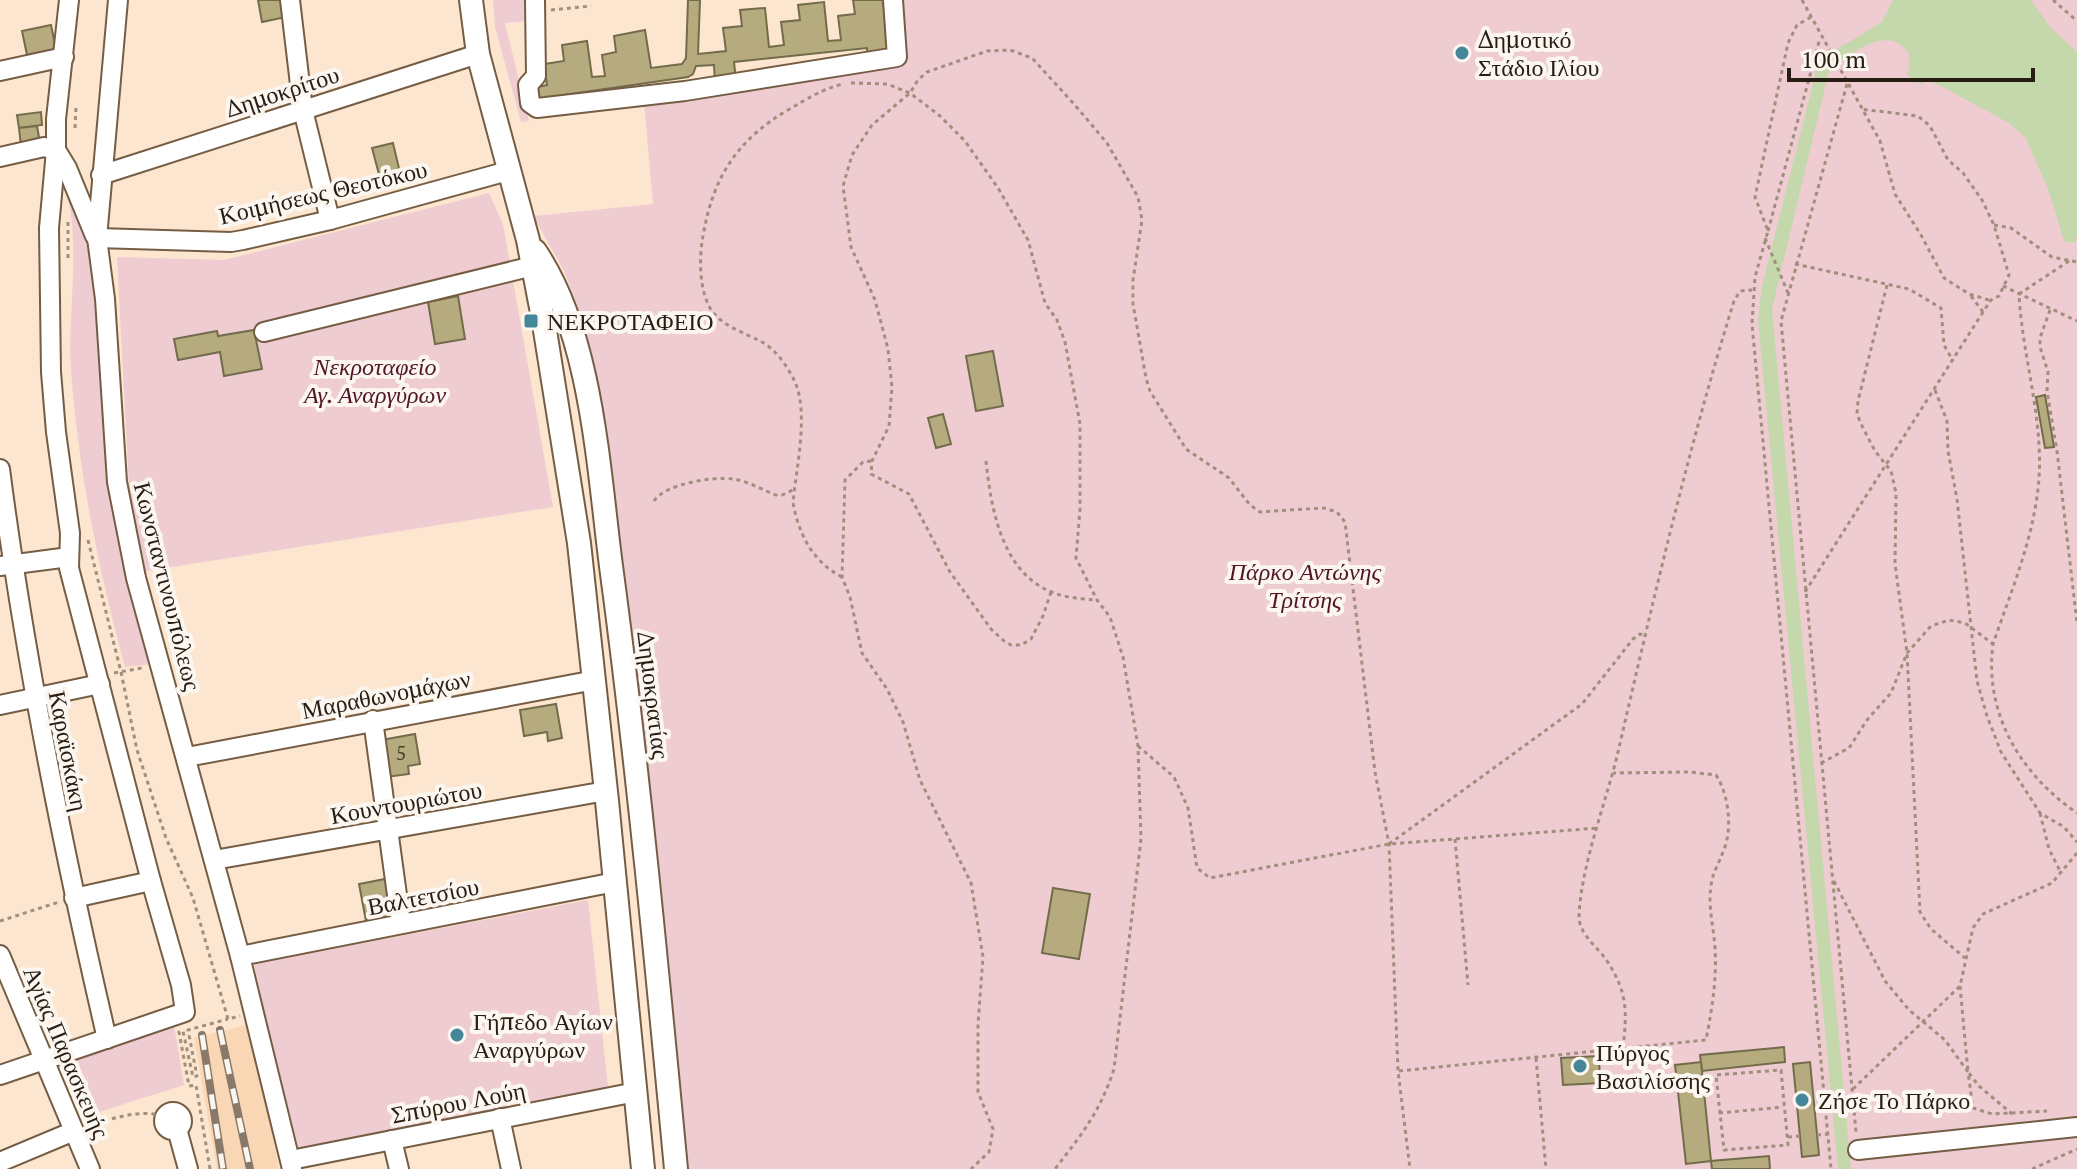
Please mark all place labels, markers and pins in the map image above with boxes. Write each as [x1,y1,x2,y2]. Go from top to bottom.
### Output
place label: Δημοτικό Στάδιο Ιλίου [1478,23,1599,83]
marker: Δημοτικό Στάδιο Ιλίου [1453,44,1471,62]
place label: ΝΕΚΡΟΤΑΦΕΙΟ [547,305,714,337]
marker: ΝΕΚΡΟΤΑΦΕΙΟ [522,312,540,330]
place label: Γήπεδο Αγίων Αναργύρων [473,1005,613,1065]
marker: Γήπεδο Αγίων Αναργύρων [448,1026,466,1044]
place label: Πύργος Βασιλίσσης [1596,1036,1710,1096]
marker: Πύργος Βασιλίσσης [1571,1057,1589,1075]
place label: Ζήσε Το Πάρκο [1818,1084,1970,1116]
marker: Ζήσε Το Πάρκο [1793,1091,1811,1109]

